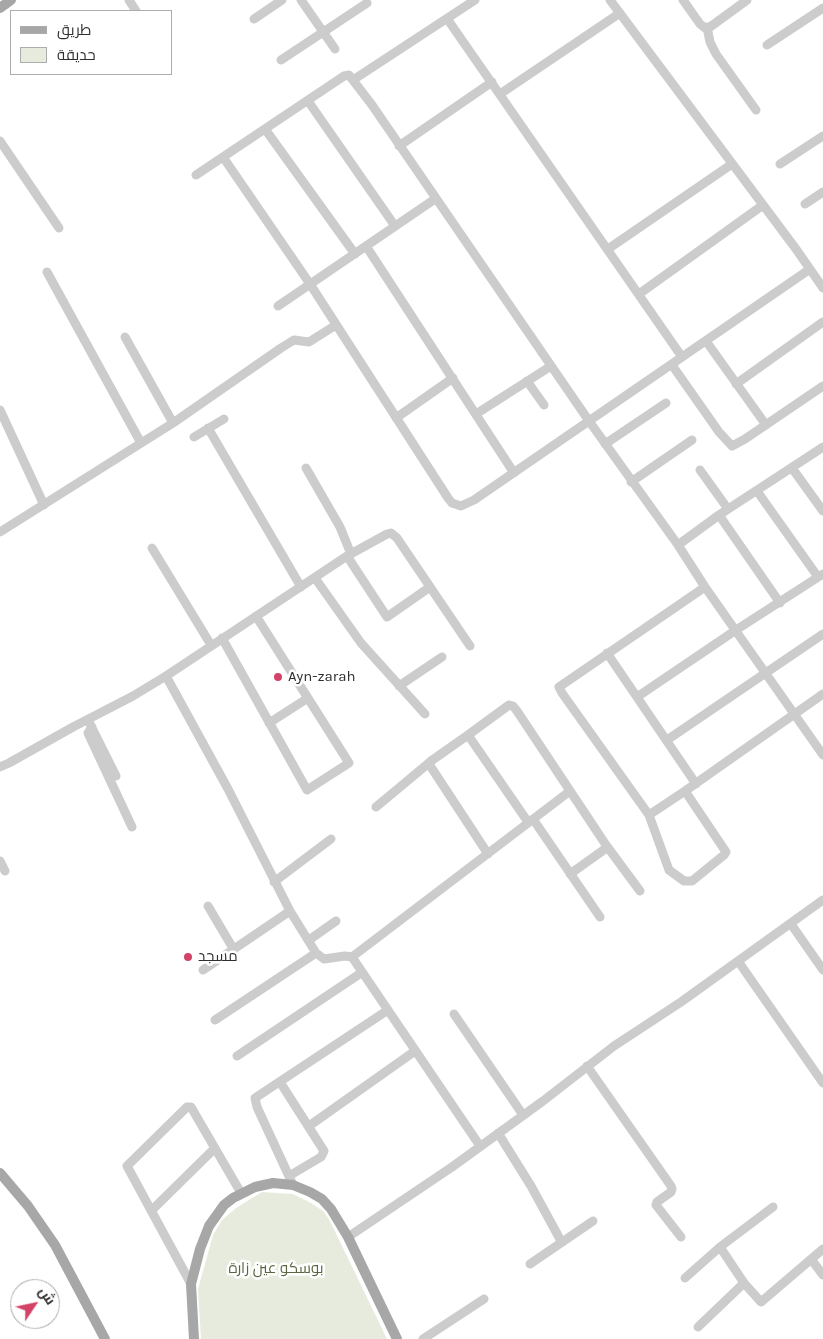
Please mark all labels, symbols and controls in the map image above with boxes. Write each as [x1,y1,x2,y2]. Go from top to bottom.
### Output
legend [10,10,172,75]
text: طريق [57,21,91,39]
text: حديقة [57,46,96,64]
place label: Ayn-zarah [288,668,356,686]
marker: Ayn-zarah [272,671,284,683]
place label: مسجد [198,948,238,966]
marker: مسجد [182,951,194,963]
park label: بوسكو عين زارة [228,1260,324,1278]
north arrow [10,1279,60,1329]
text: ش [35,1284,59,1308]

